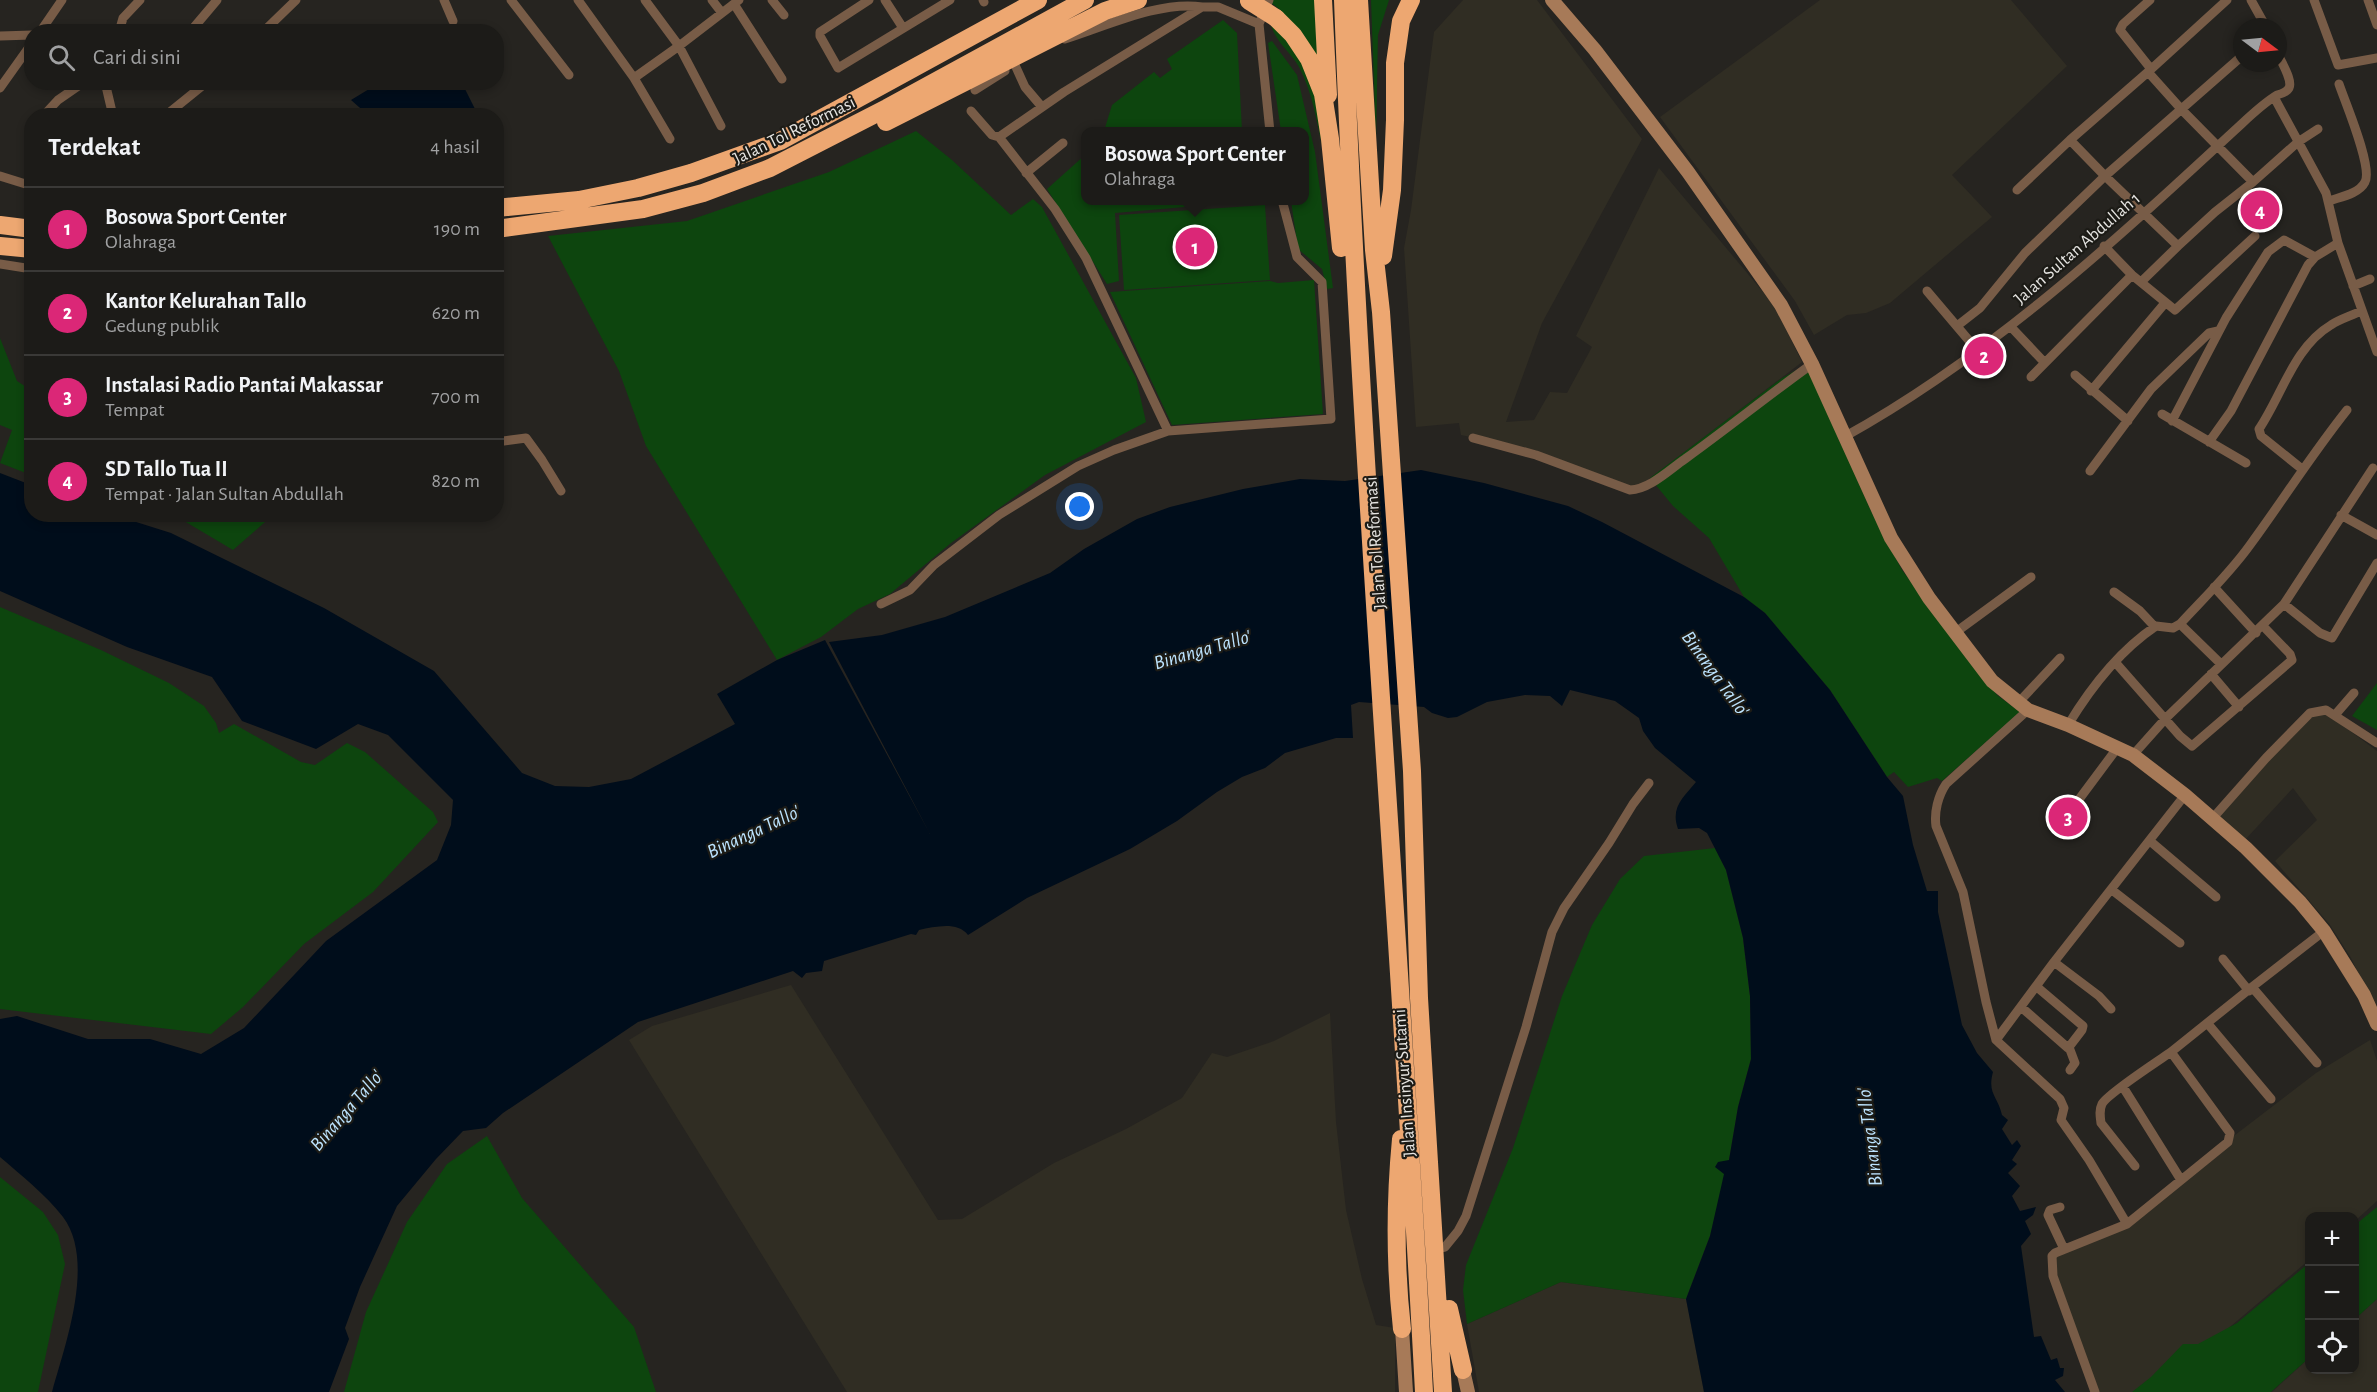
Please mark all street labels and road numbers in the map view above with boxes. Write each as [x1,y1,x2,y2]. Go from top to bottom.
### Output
street label: Jalan Tol Reformasi [731,94,858,168]
street label: Jalan Sultan Abdullah 1 [2011,189,2144,308]
street label: Jalan Tol Reformasi [1362,476,1390,610]
street label: Jalan Insinyur Sutami [1391,1008,1419,1157]

